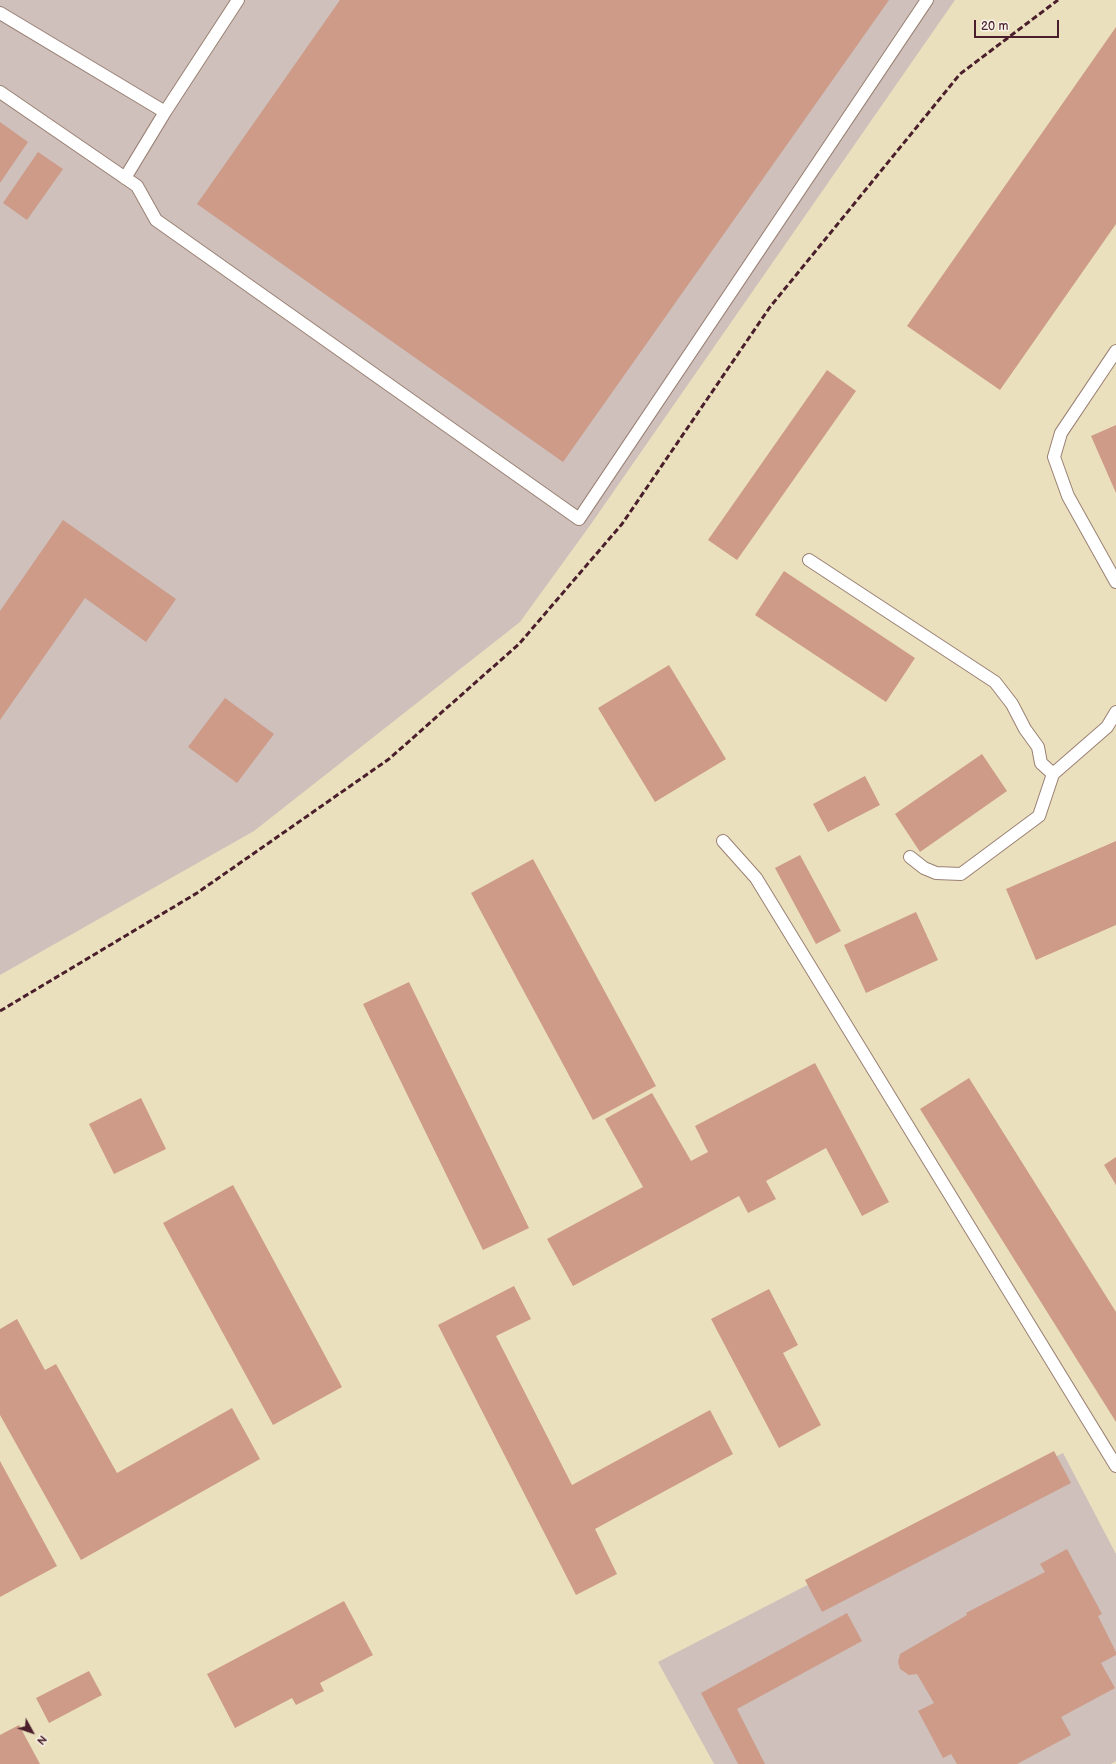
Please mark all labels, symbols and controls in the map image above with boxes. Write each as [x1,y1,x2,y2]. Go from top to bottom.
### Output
scale bar [976,12,1061,38]
text: 20 m [981,19,1008,34]
north arrow [12,1712,52,1752]
text: N [34,1733,49,1747]

